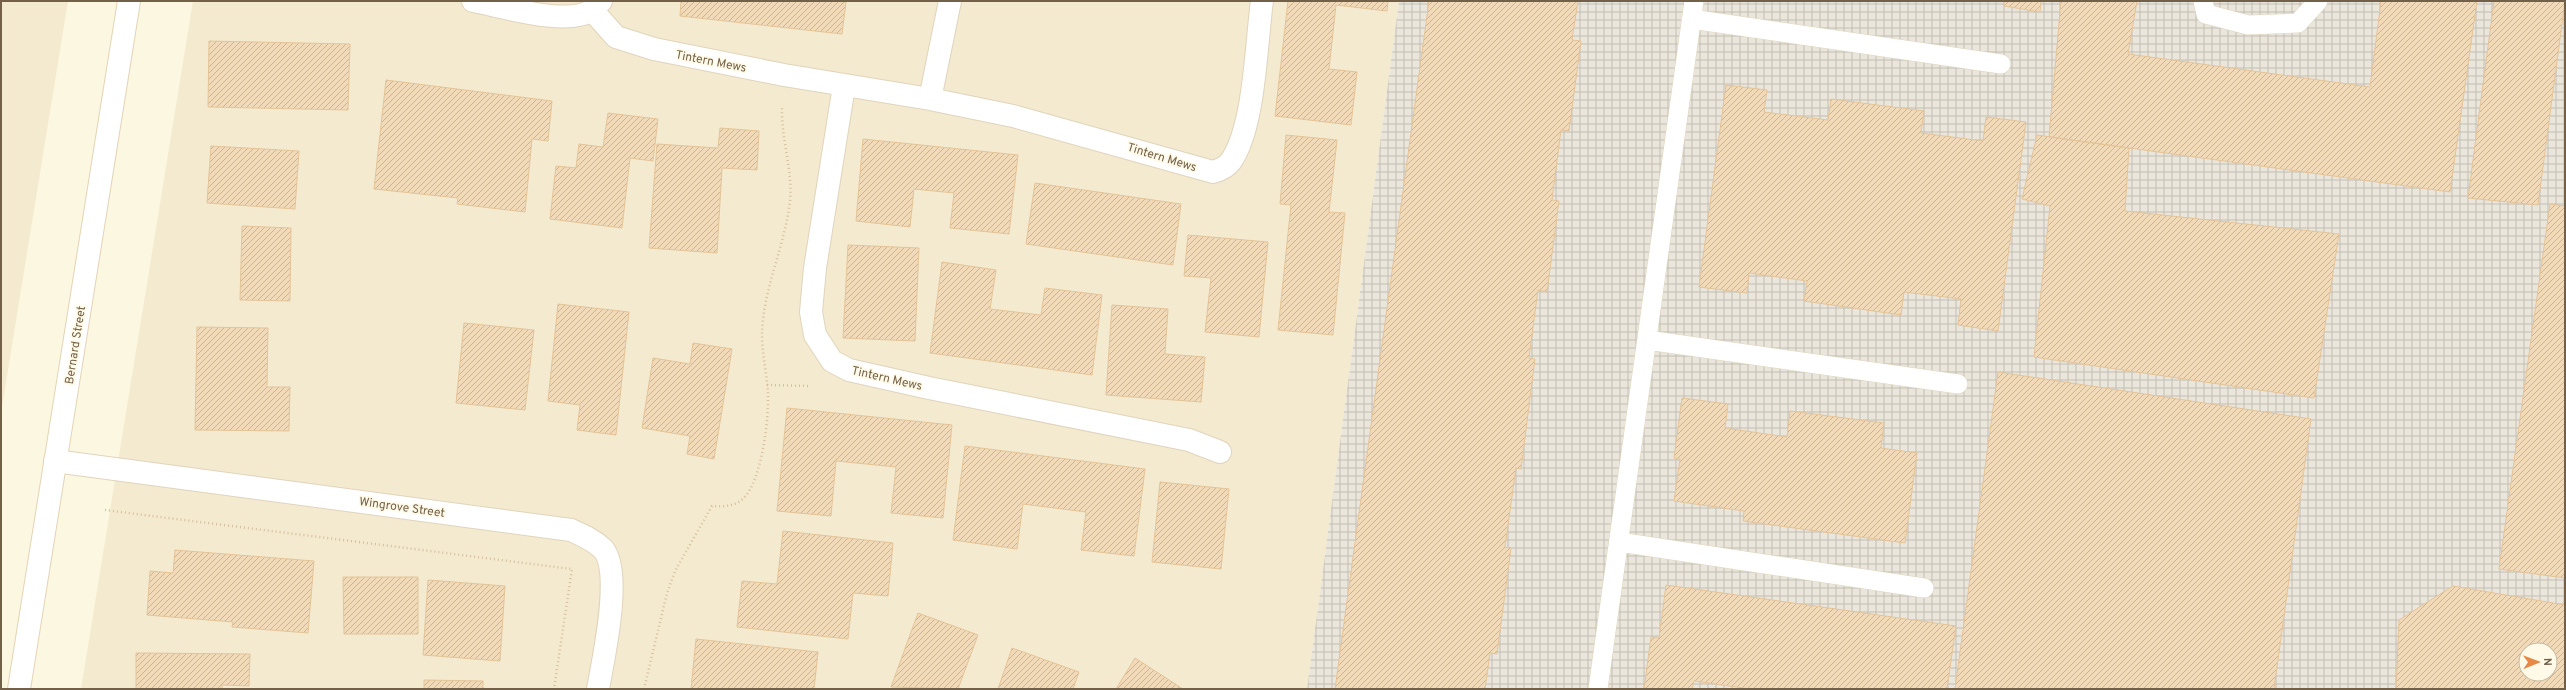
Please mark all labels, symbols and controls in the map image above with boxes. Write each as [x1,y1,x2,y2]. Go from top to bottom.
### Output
street label: Tintern Mews [674,47,748,77]
street label: Tintern Mews [1125,140,1198,176]
street label: Bernard Street [62,305,90,386]
street label: Tintern Mews [850,363,924,395]
street label: Wingrove Street [358,494,446,522]
north arrow [2518,642,2558,682]
text: N [2540,658,2554,666]

